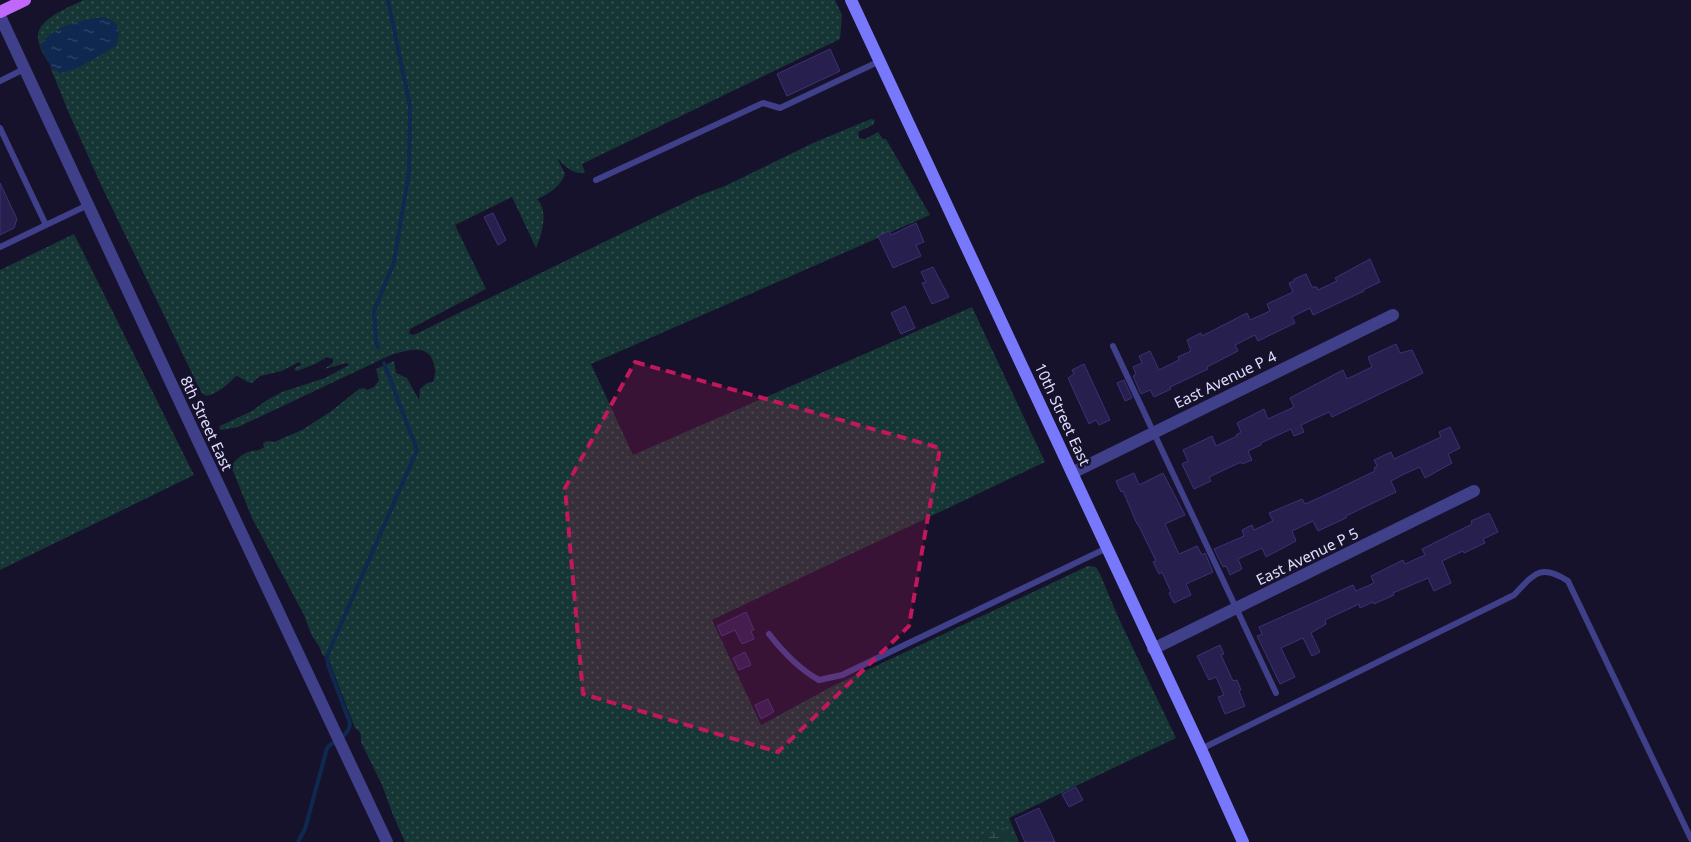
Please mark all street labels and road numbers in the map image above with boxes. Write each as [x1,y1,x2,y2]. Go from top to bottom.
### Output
street label: East Avenue P 4 [1171,345,1280,412]
street label: 10th Street East [1031,360,1096,469]
street label: 8th Street East [176,372,238,474]
street label: East Avenue P 5 [1253,523,1361,589]

